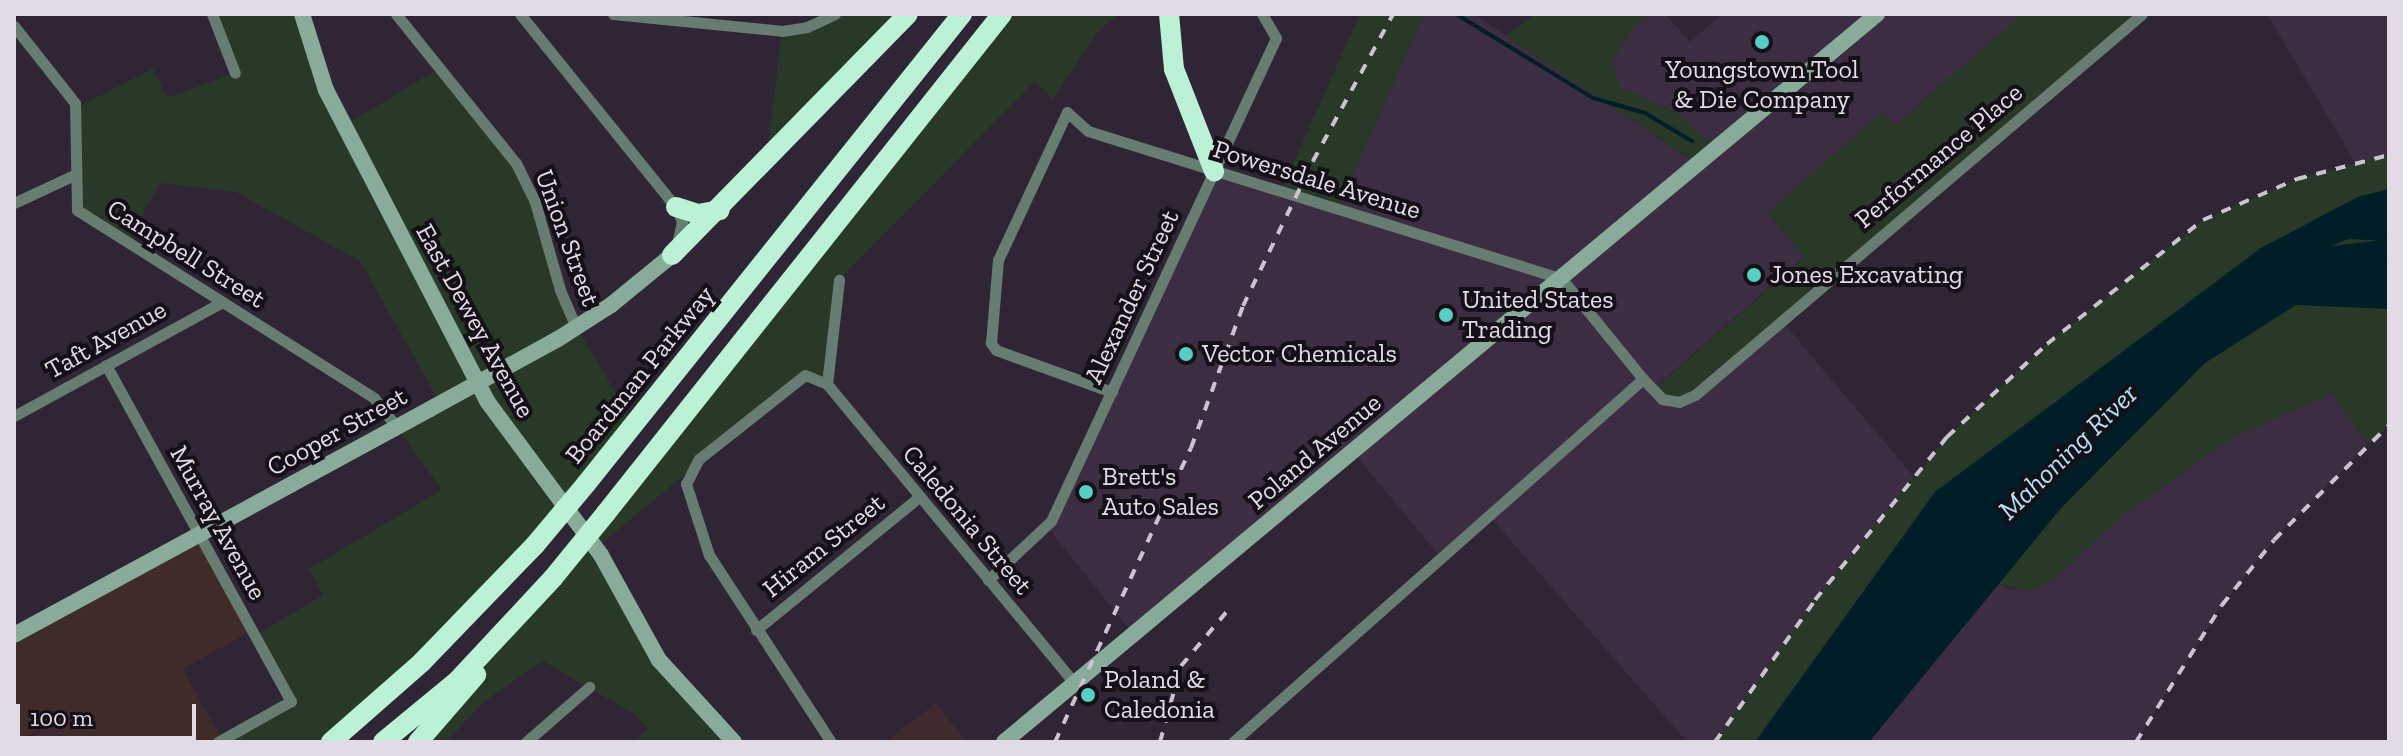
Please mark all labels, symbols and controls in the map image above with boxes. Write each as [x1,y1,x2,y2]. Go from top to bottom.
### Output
marker: Youngstown Tool & Die Company [1753,33,1771,51]
place label: Youngstown Tool & Die Company [1665,54,1859,116]
street label: Performance Place [1849,77,2029,235]
street label: Powersdale Avenue [1209,134,1425,226]
street label: Union Street [528,166,606,310]
street label: Campbell Street [101,193,271,315]
street label: Alexander Street [1078,205,1186,389]
street label: East Dewey Avenue [409,218,541,424]
place label: Jones Excavating [1770,259,1963,291]
marker: Jones Excavating [1745,266,1763,284]
street label: Boardman Parkway [559,280,721,470]
place label: United States Trading [1462,284,1614,346]
street label: Taft Avenue [40,294,172,386]
marker: United States Trading [1437,306,1455,324]
place label: Vector Chemicals [1202,338,1397,370]
marker: Vector Chemicals [1177,345,1195,363]
water label: Mahoning River [1991,377,2145,527]
street label: Cooper Street [262,381,412,483]
street label: Poland Avenue [1242,387,1388,517]
street label: Caledonia Street [896,439,1038,601]
street label: Murray Avenue [163,440,273,606]
place label: Brett's Auto Sales [1102,461,1219,522]
marker: Brett's Auto Sales [1077,483,1095,501]
street label: Hiram Street [757,488,891,604]
place label: Poland & Caledonia [1104,664,1215,726]
marker: Poland & Caledonia [1079,686,1097,704]
scale bar [20,688,200,738]
text: 100 m [30,703,93,732]

